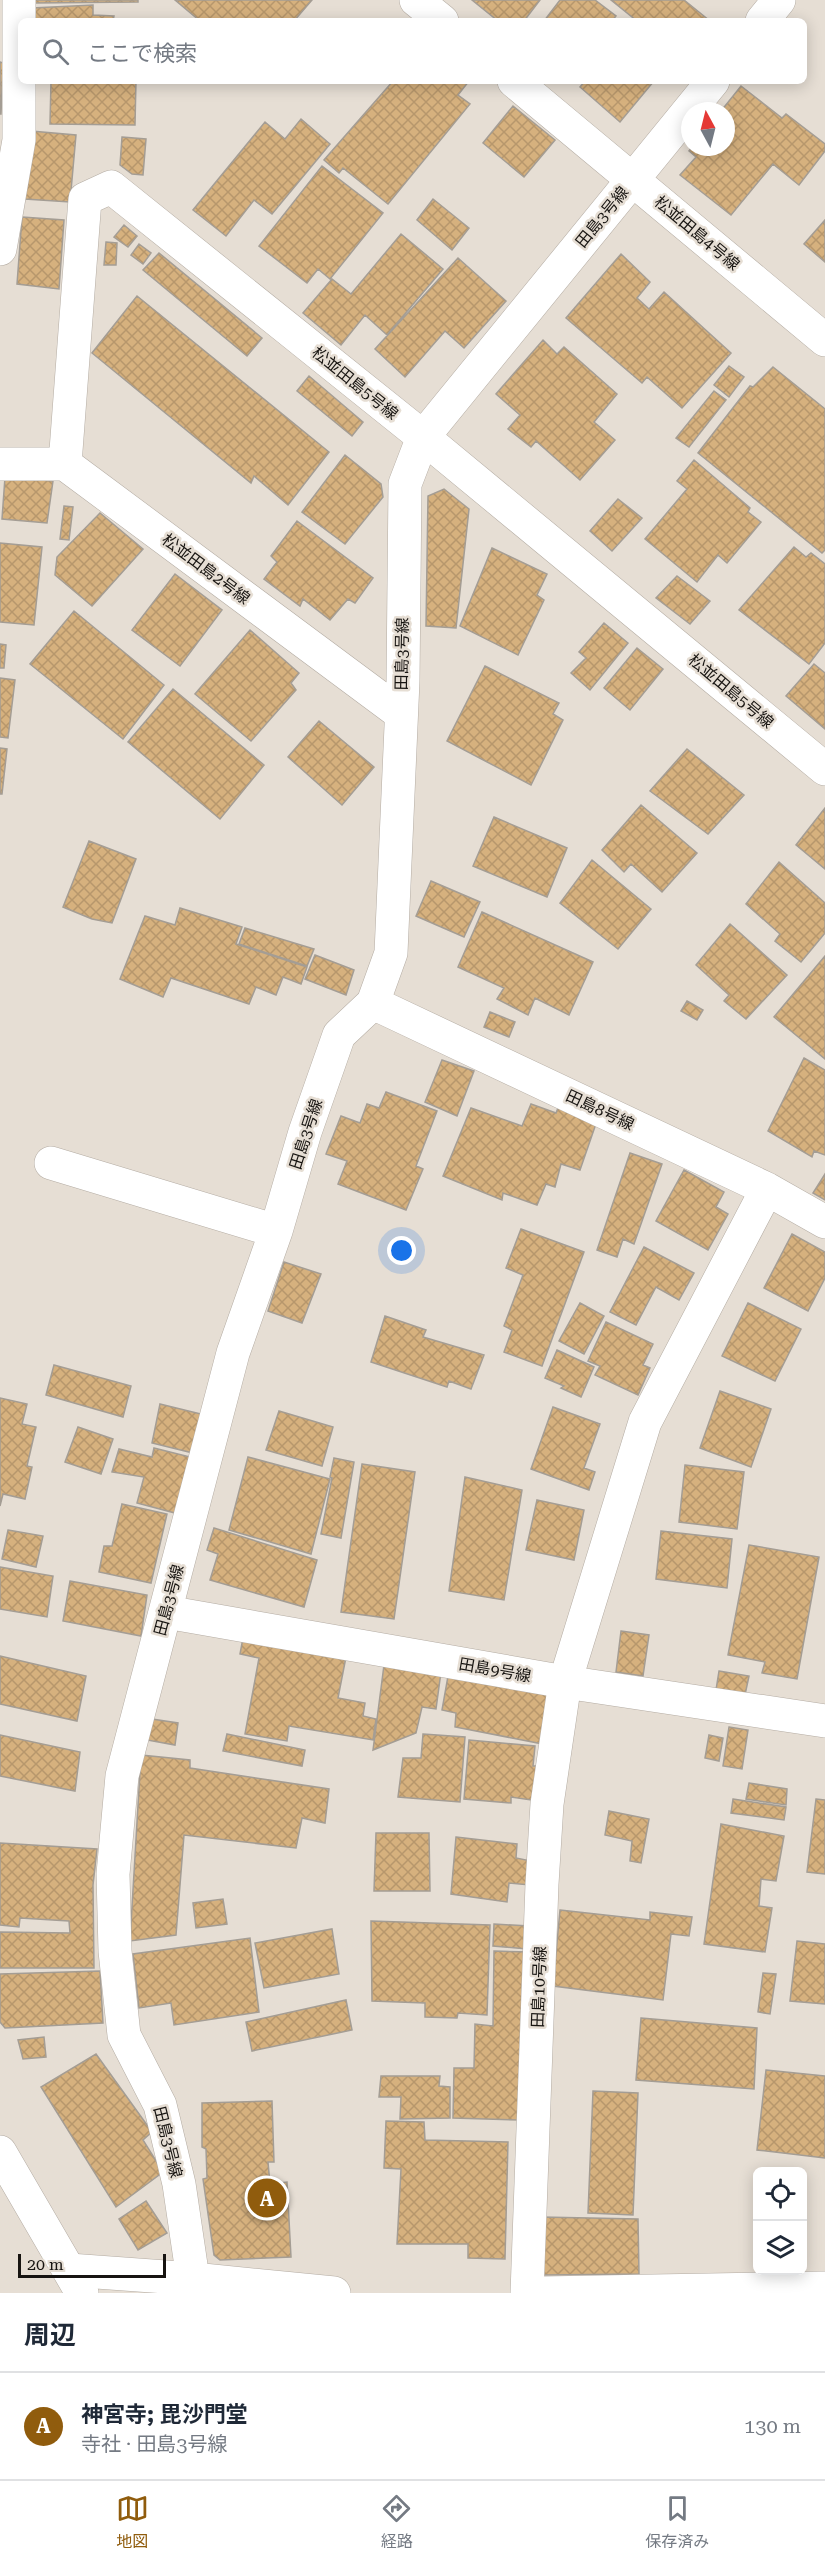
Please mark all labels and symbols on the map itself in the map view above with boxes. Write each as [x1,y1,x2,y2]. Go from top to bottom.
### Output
north arrow [681,102,735,156]
street label: 田島3号線 [572,183,632,251]
street label: 松並田島4号線 [651,192,743,274]
street label: 松並田島5号線 [308,343,402,423]
street label: 松並田島2号線 [158,530,254,608]
street label: 田島3号線 [392,617,412,691]
street label: 松並田島5号線 [685,650,777,732]
street label: 田島8号線 [563,1086,637,1134]
street label: 田島3号線 [286,1096,326,1172]
your location [387,1236,416,1265]
street label: 田島3号線 [150,1562,188,1638]
street label: 田島9号線 [457,1654,533,1686]
street label: 田島10号線 [528,1946,550,2028]
street label: 田島3号線 [150,2104,186,2180]
pin: A [248,2176,286,2220]
scale bar [18,2251,166,2278]

